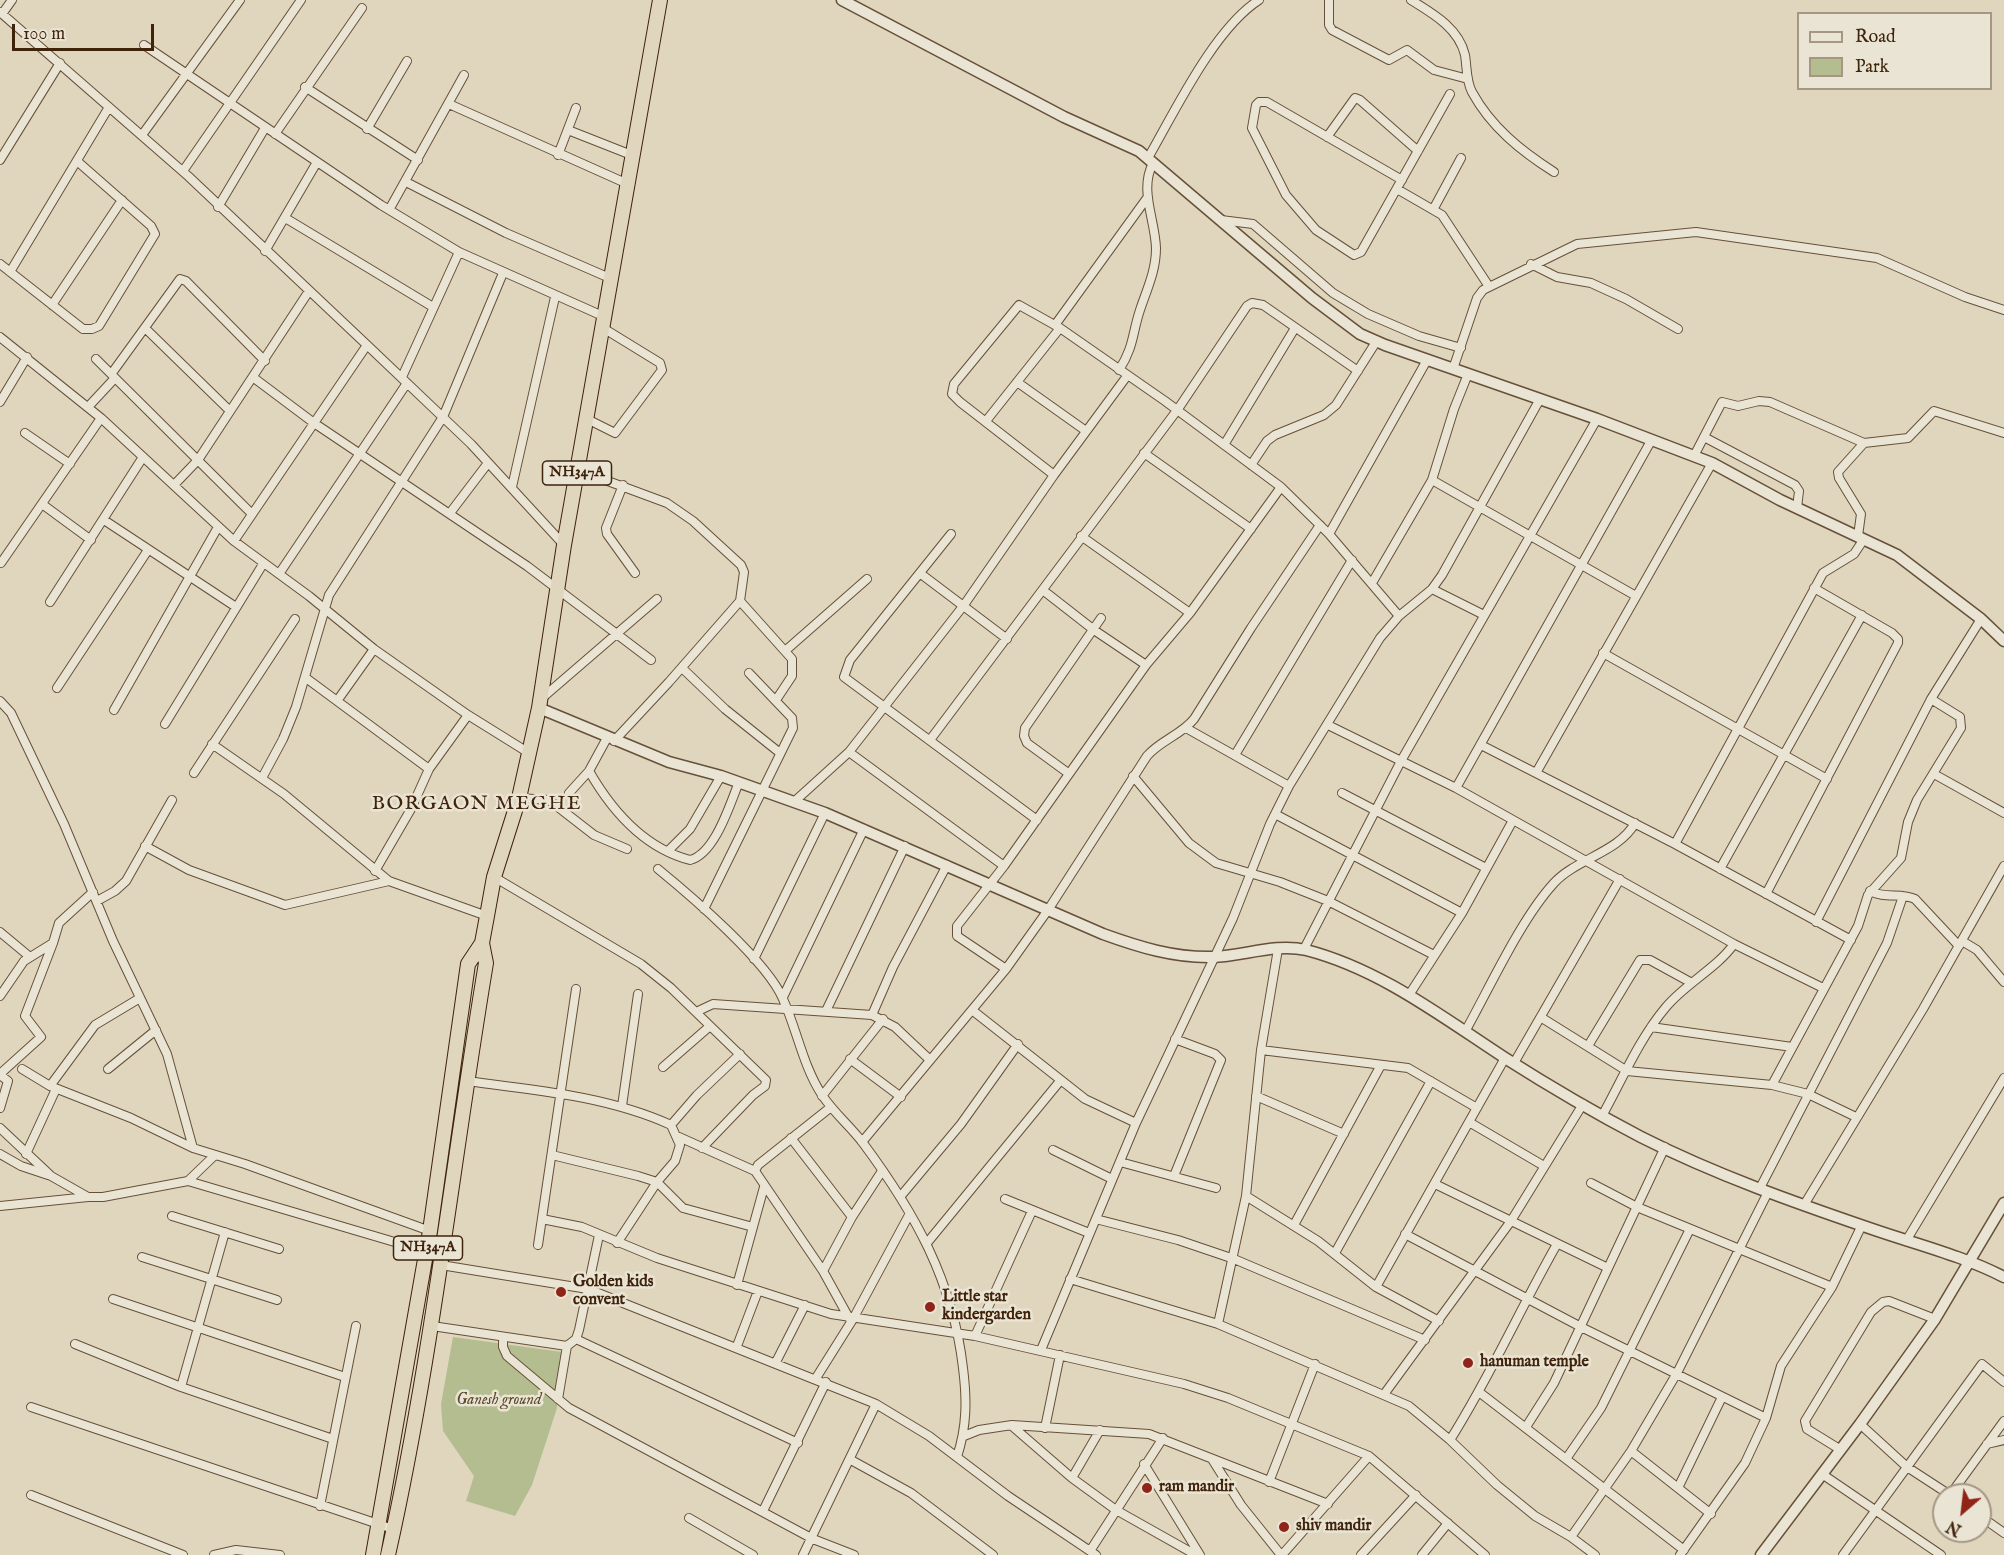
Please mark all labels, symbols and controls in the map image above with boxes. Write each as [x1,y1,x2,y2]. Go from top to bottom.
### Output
scale bar [15,12,158,50]
legend [1797,12,1992,90]
text: 100 m [23,23,65,46]
text: Road [1855,26,1896,49]
text: Park [1855,56,1889,79]
road number: NH347A [542,461,612,485]
district label: BORGAON MEGHE [372,793,582,817]
road number: NH347A [394,1236,462,1260]
place label: Golden kids convent [573,1273,653,1311]
marker: Golden kids convent [554,1285,568,1299]
place label: Little star kindergarden [942,1288,1031,1326]
marker: Little star kindergarden [923,1300,937,1314]
place label: hanuman temple [1480,1353,1589,1373]
marker: hanuman temple [1461,1356,1475,1370]
park label: Ganesh ground [456,1391,542,1411]
place label: ram mandir [1159,1478,1234,1498]
marker: ram mandir [1140,1481,1154,1495]
north arrow [1932,1483,1992,1543]
text: N [1944,1515,1965,1539]
place label: shiv mandir [1296,1517,1371,1537]
marker: shiv mandir [1277,1520,1291,1534]

